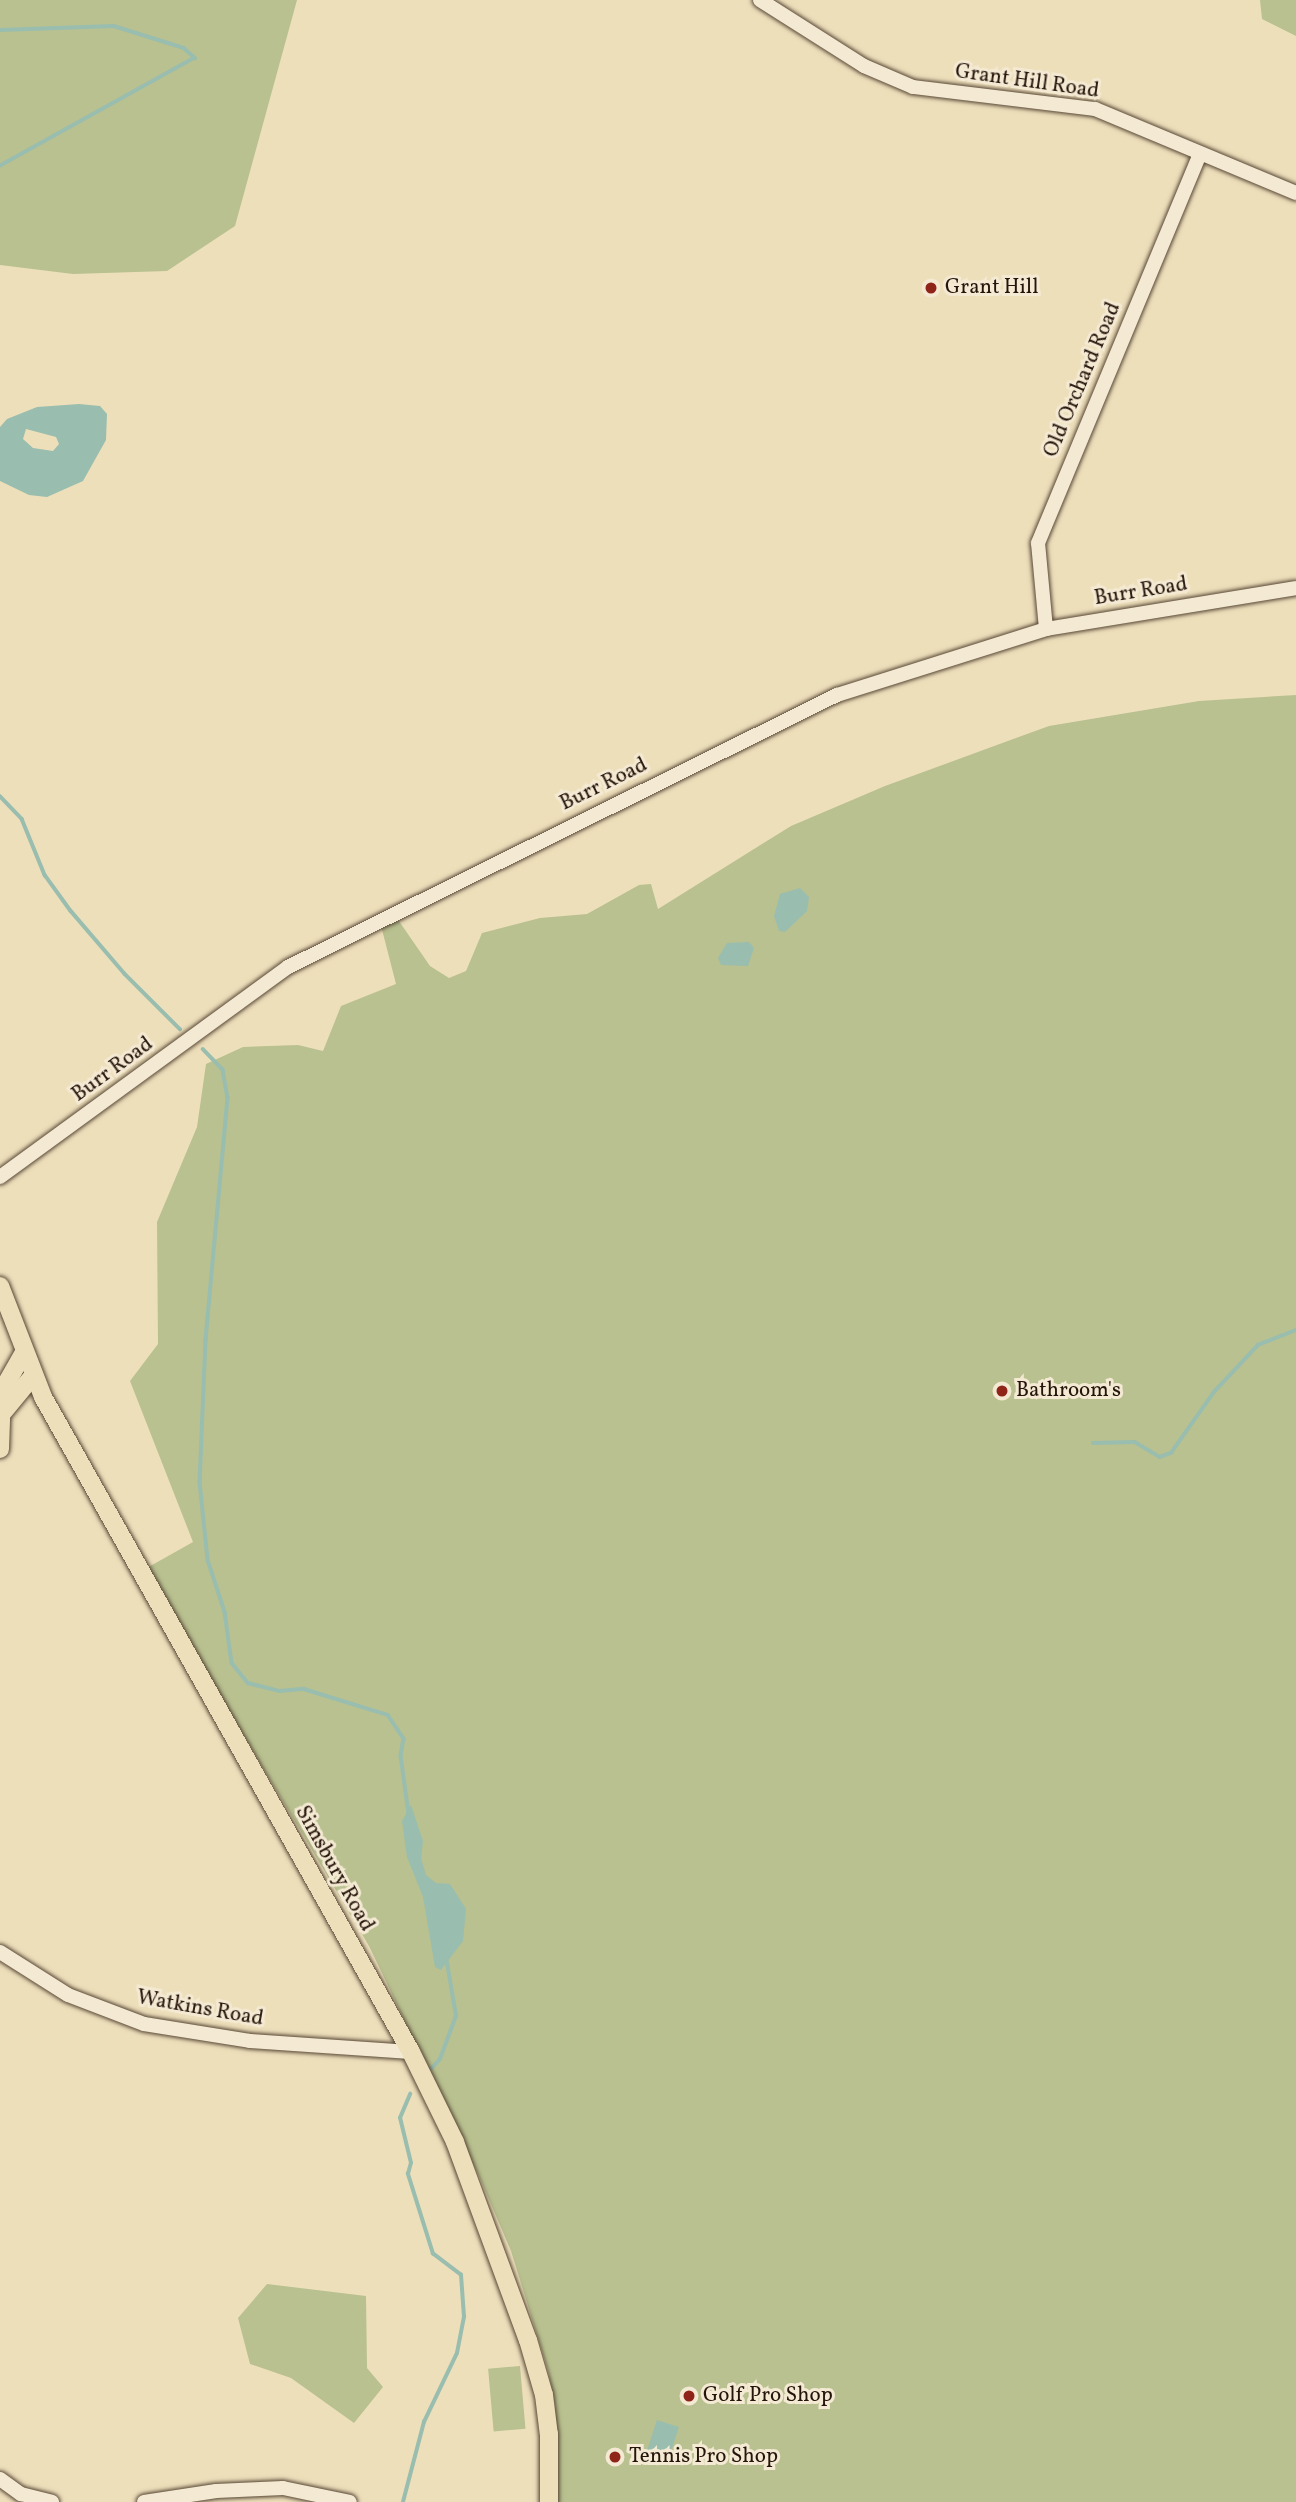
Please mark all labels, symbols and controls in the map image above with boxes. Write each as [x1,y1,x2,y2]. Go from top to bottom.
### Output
street label: Grant Hill Road [953,59,1101,105]
place label: Grant Hill [945,275,1038,301]
marker: Grant Hill [923,280,939,296]
street label: Old Orchard Road [1039,299,1127,461]
street label: Burr Road [1093,572,1189,612]
street label: Burr Road [556,753,652,817]
street label: Burr Road [68,1032,158,1108]
place label: Bathroom's [1016,1378,1121,1404]
marker: Bathroom's [994,1383,1010,1399]
street label: Simsbury Road [289,1801,379,1937]
street label: Watkins Road [135,1985,265,2033]
place label: Golf Pro Shop [703,2383,831,2409]
marker: Golf Pro Shop [681,2388,697,2404]
place label: Tennis Pro Shop [629,2444,778,2470]
marker: Tennis Pro Shop [607,2449,623,2465]

